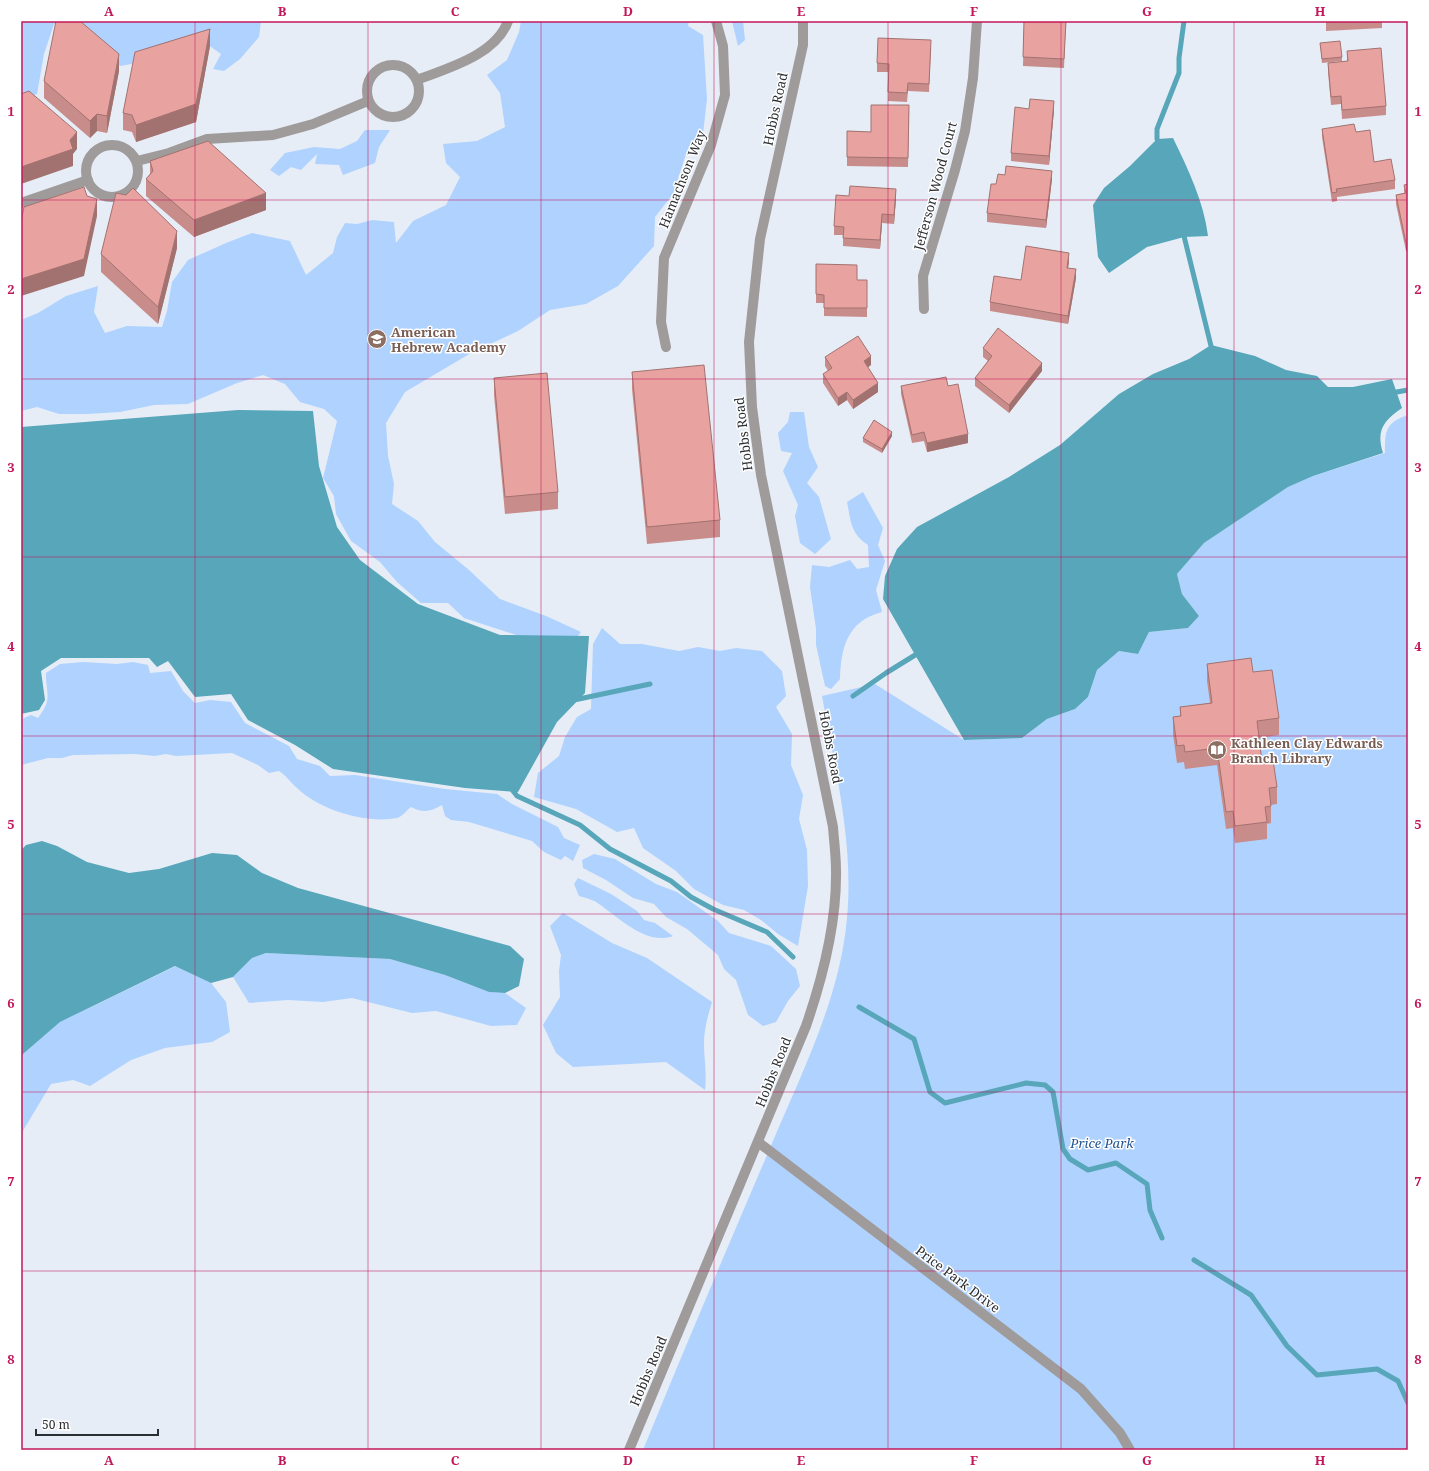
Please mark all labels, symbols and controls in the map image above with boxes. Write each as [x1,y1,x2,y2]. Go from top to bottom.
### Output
text: A [104,2,114,20]
text: B [278,2,287,20]
text: C [451,2,460,20]
text: D [623,2,633,20]
text: E [797,2,806,20]
text: F [970,2,978,20]
text: G [1142,2,1152,20]
text: H [1315,2,1326,20]
street label: Hobbs Road [758,71,792,147]
text: 1 [7,102,15,120]
text: 1 [1414,102,1422,120]
street label: Jefferson Wood Court [909,119,961,253]
street label: Hamachson Way [654,127,710,231]
text: 2 [7,280,15,298]
text: 2 [1414,280,1422,298]
place label: American Hebrew Academy [391,323,507,356]
school or university icon: American Hebrew Academy [366,328,388,350]
street label: Hobbs Road [730,396,756,472]
text: 3 [7,458,15,476]
text: 3 [1414,458,1422,476]
text: 4 [7,637,15,655]
text: 4 [1414,637,1422,655]
street label: Hobbs Road [815,709,847,785]
place label: Kathleen Clay Edwards Branch Library [1231,734,1383,767]
library icon: Kathleen Clay Edwards Branch Library [1206,739,1228,761]
text: 5 [7,815,15,833]
text: 5 [1414,815,1422,833]
text: 6 [7,994,15,1012]
text: 6 [1414,994,1422,1012]
street label: Hobbs Road [751,1034,795,1110]
park label: Price Park [1069,1134,1134,1152]
text: 7 [7,1172,15,1190]
text: 7 [1414,1172,1422,1190]
street label: Price Park Drive [912,1241,1004,1317]
street label: Hobbs Road [625,1333,671,1409]
text: 8 [7,1350,15,1368]
text: 8 [1414,1350,1422,1368]
scale bar [36,1411,158,1437]
text: 50 m [42,1416,70,1433]
text: A [104,1451,114,1469]
text: B [278,1451,287,1469]
text: C [451,1451,460,1469]
text: D [623,1451,633,1469]
text: E [797,1451,806,1469]
text: F [970,1451,978,1469]
text: G [1142,1451,1152,1469]
text: H [1315,1451,1326,1469]

